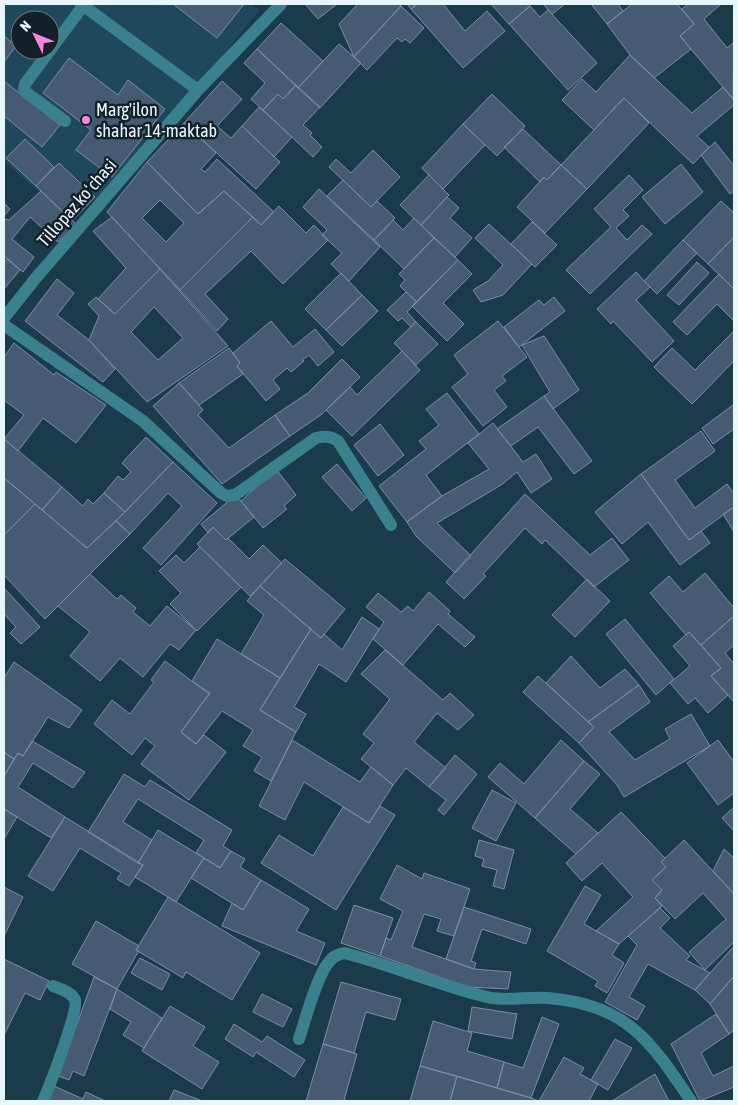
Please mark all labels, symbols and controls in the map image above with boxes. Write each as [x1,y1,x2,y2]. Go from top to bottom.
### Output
north arrow [10,10,60,60]
text: N [17,18,34,35]
place label: Marg'ilon shahar 14-maktab [96,99,217,141]
marker: Marg'ilon shahar 14-maktab [80,114,92,126]
street label: Tillopaz koʻchasi [33,154,121,251]

